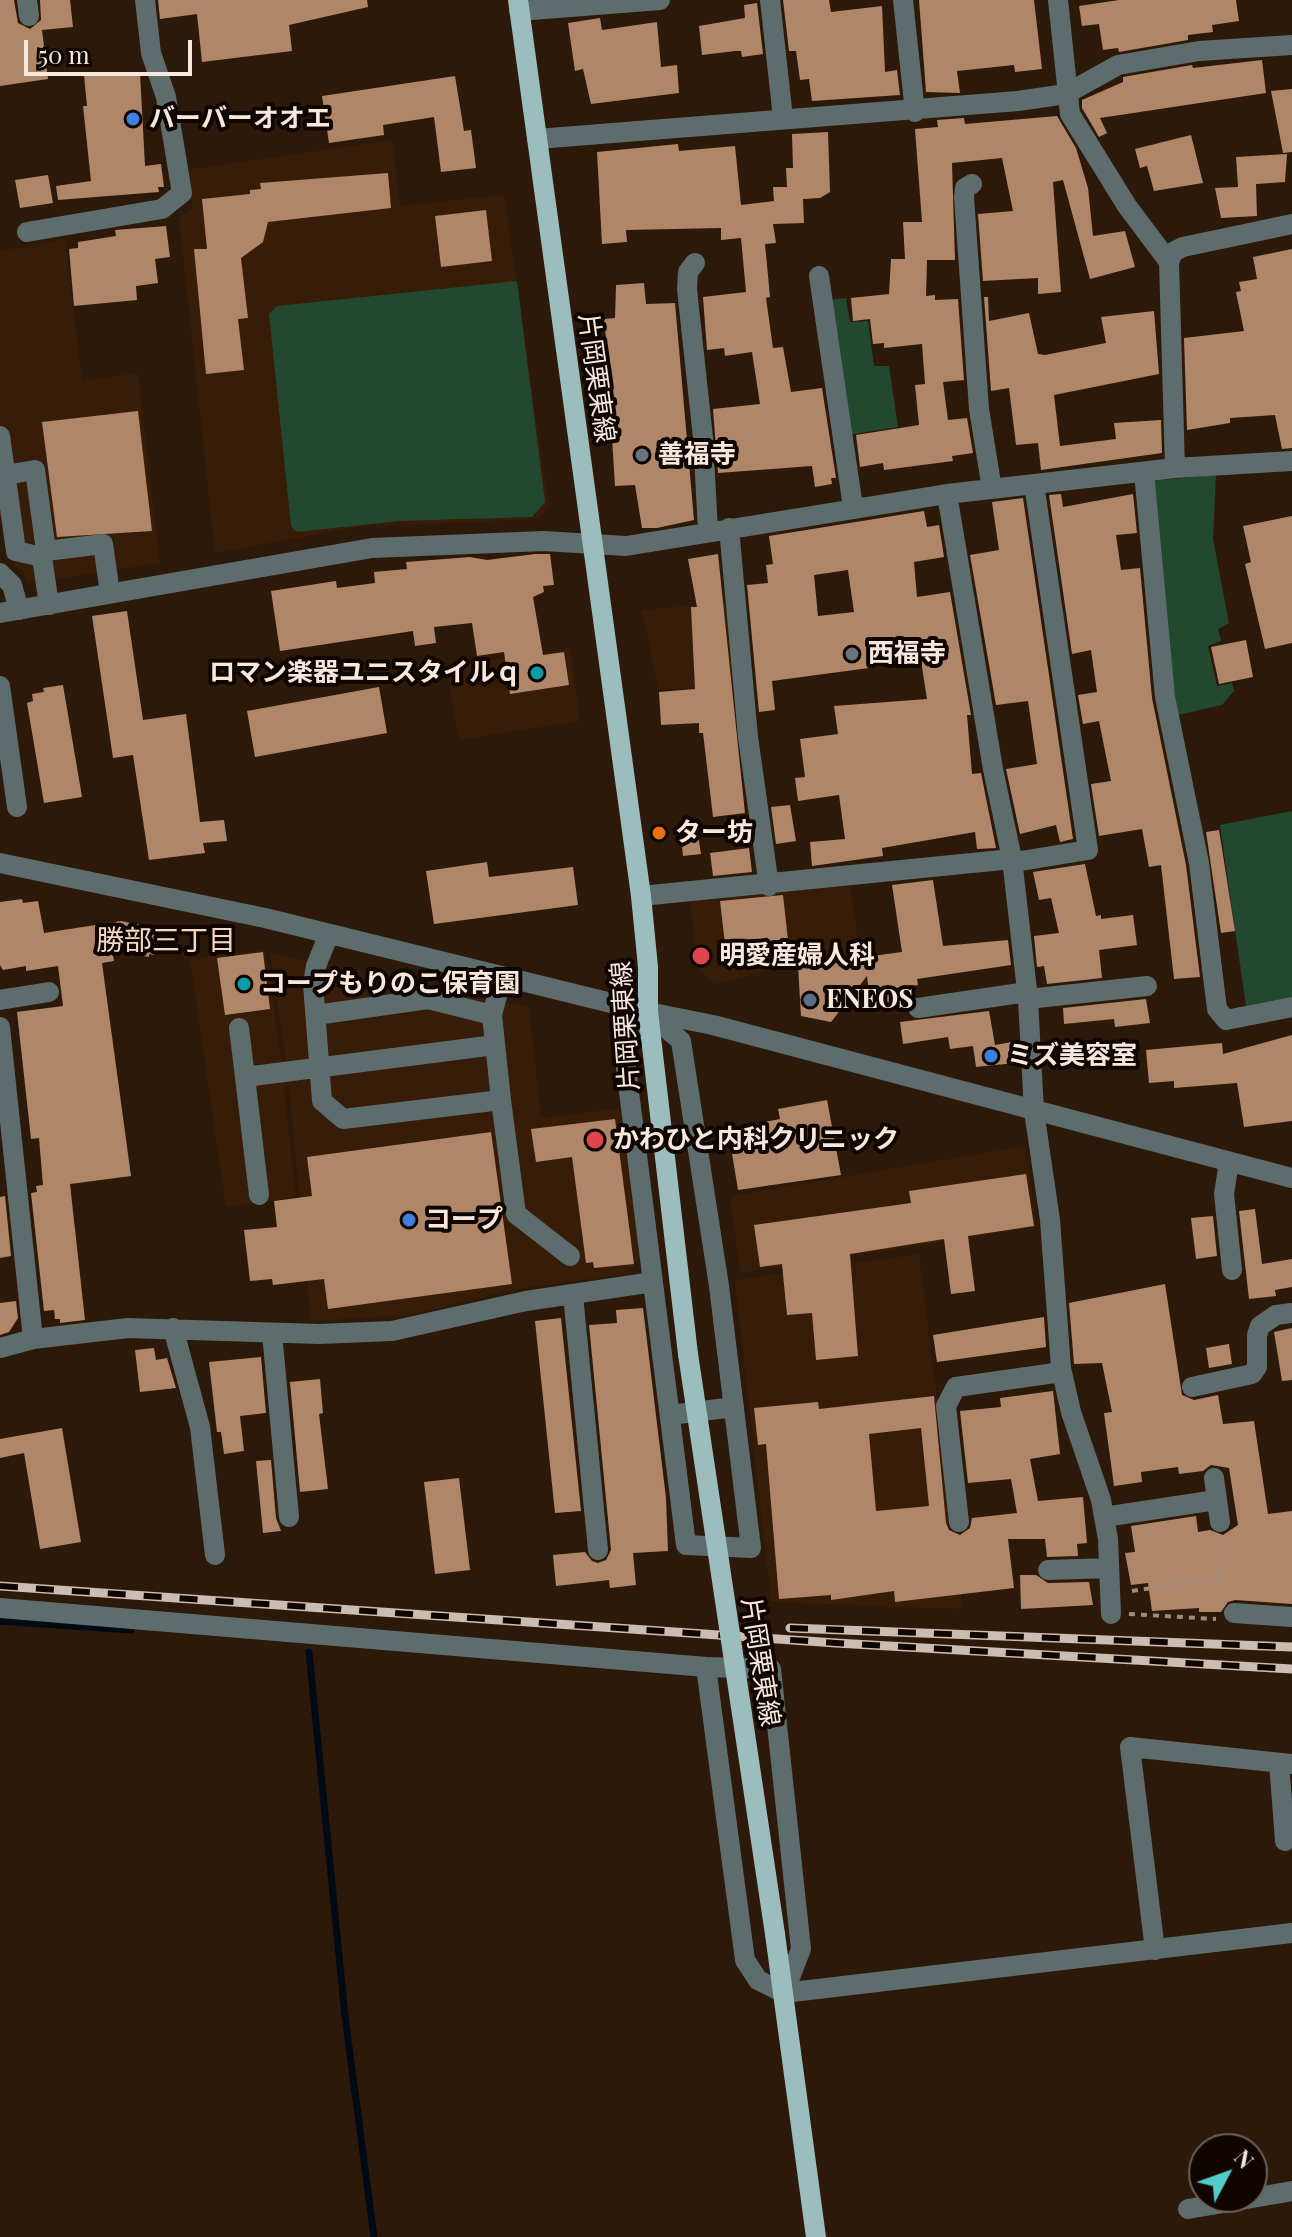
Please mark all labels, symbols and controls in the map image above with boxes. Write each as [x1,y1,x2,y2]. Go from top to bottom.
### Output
scale bar [28,24,196,74]
text: 50 m [38,38,90,70]
place label: バーバーオオエ [149,103,331,135]
marker: バーバーオオエ [124,110,142,128]
street label: 片岡栗東線 [572,311,620,445]
place label: 善福寺 [658,439,736,471]
marker: 善福寺 [633,446,651,464]
place label: 西福寺 [868,638,946,670]
marker: 西福寺 [843,645,861,663]
place label: ロマン楽器ユニスタイルｑ [209,657,521,689]
marker: ロマン楽器ユニスタイルｑ [528,664,546,682]
place label: ター坊 [675,817,753,849]
marker: ター坊 [650,824,668,842]
district label: 勝部三丁目 [96,924,236,958]
place label: 明愛産婦人科 [719,940,875,972]
marker: 明愛産婦人科 [690,945,712,967]
street label: 片岡栗東線 [606,960,646,1092]
place label: コープもりのこ保育園 [260,968,520,1000]
marker: コープもりのこ保育園 [235,975,253,993]
place label: ENEOS [826,984,914,1016]
marker: ENEOS [801,991,819,1009]
place label: ミズ美容室 [1007,1040,1137,1072]
marker: ミズ美容室 [982,1047,1000,1065]
place label: かわひと内科クリニック [613,1124,899,1156]
marker: かわひと内科クリニック [584,1129,606,1151]
place label: コープ [425,1204,503,1236]
marker: コープ [400,1211,418,1229]
street label: 片岡栗東線 [734,1595,786,1729]
north arrow [1188,2133,1268,2213]
text: N [1228,2143,1261,2174]

